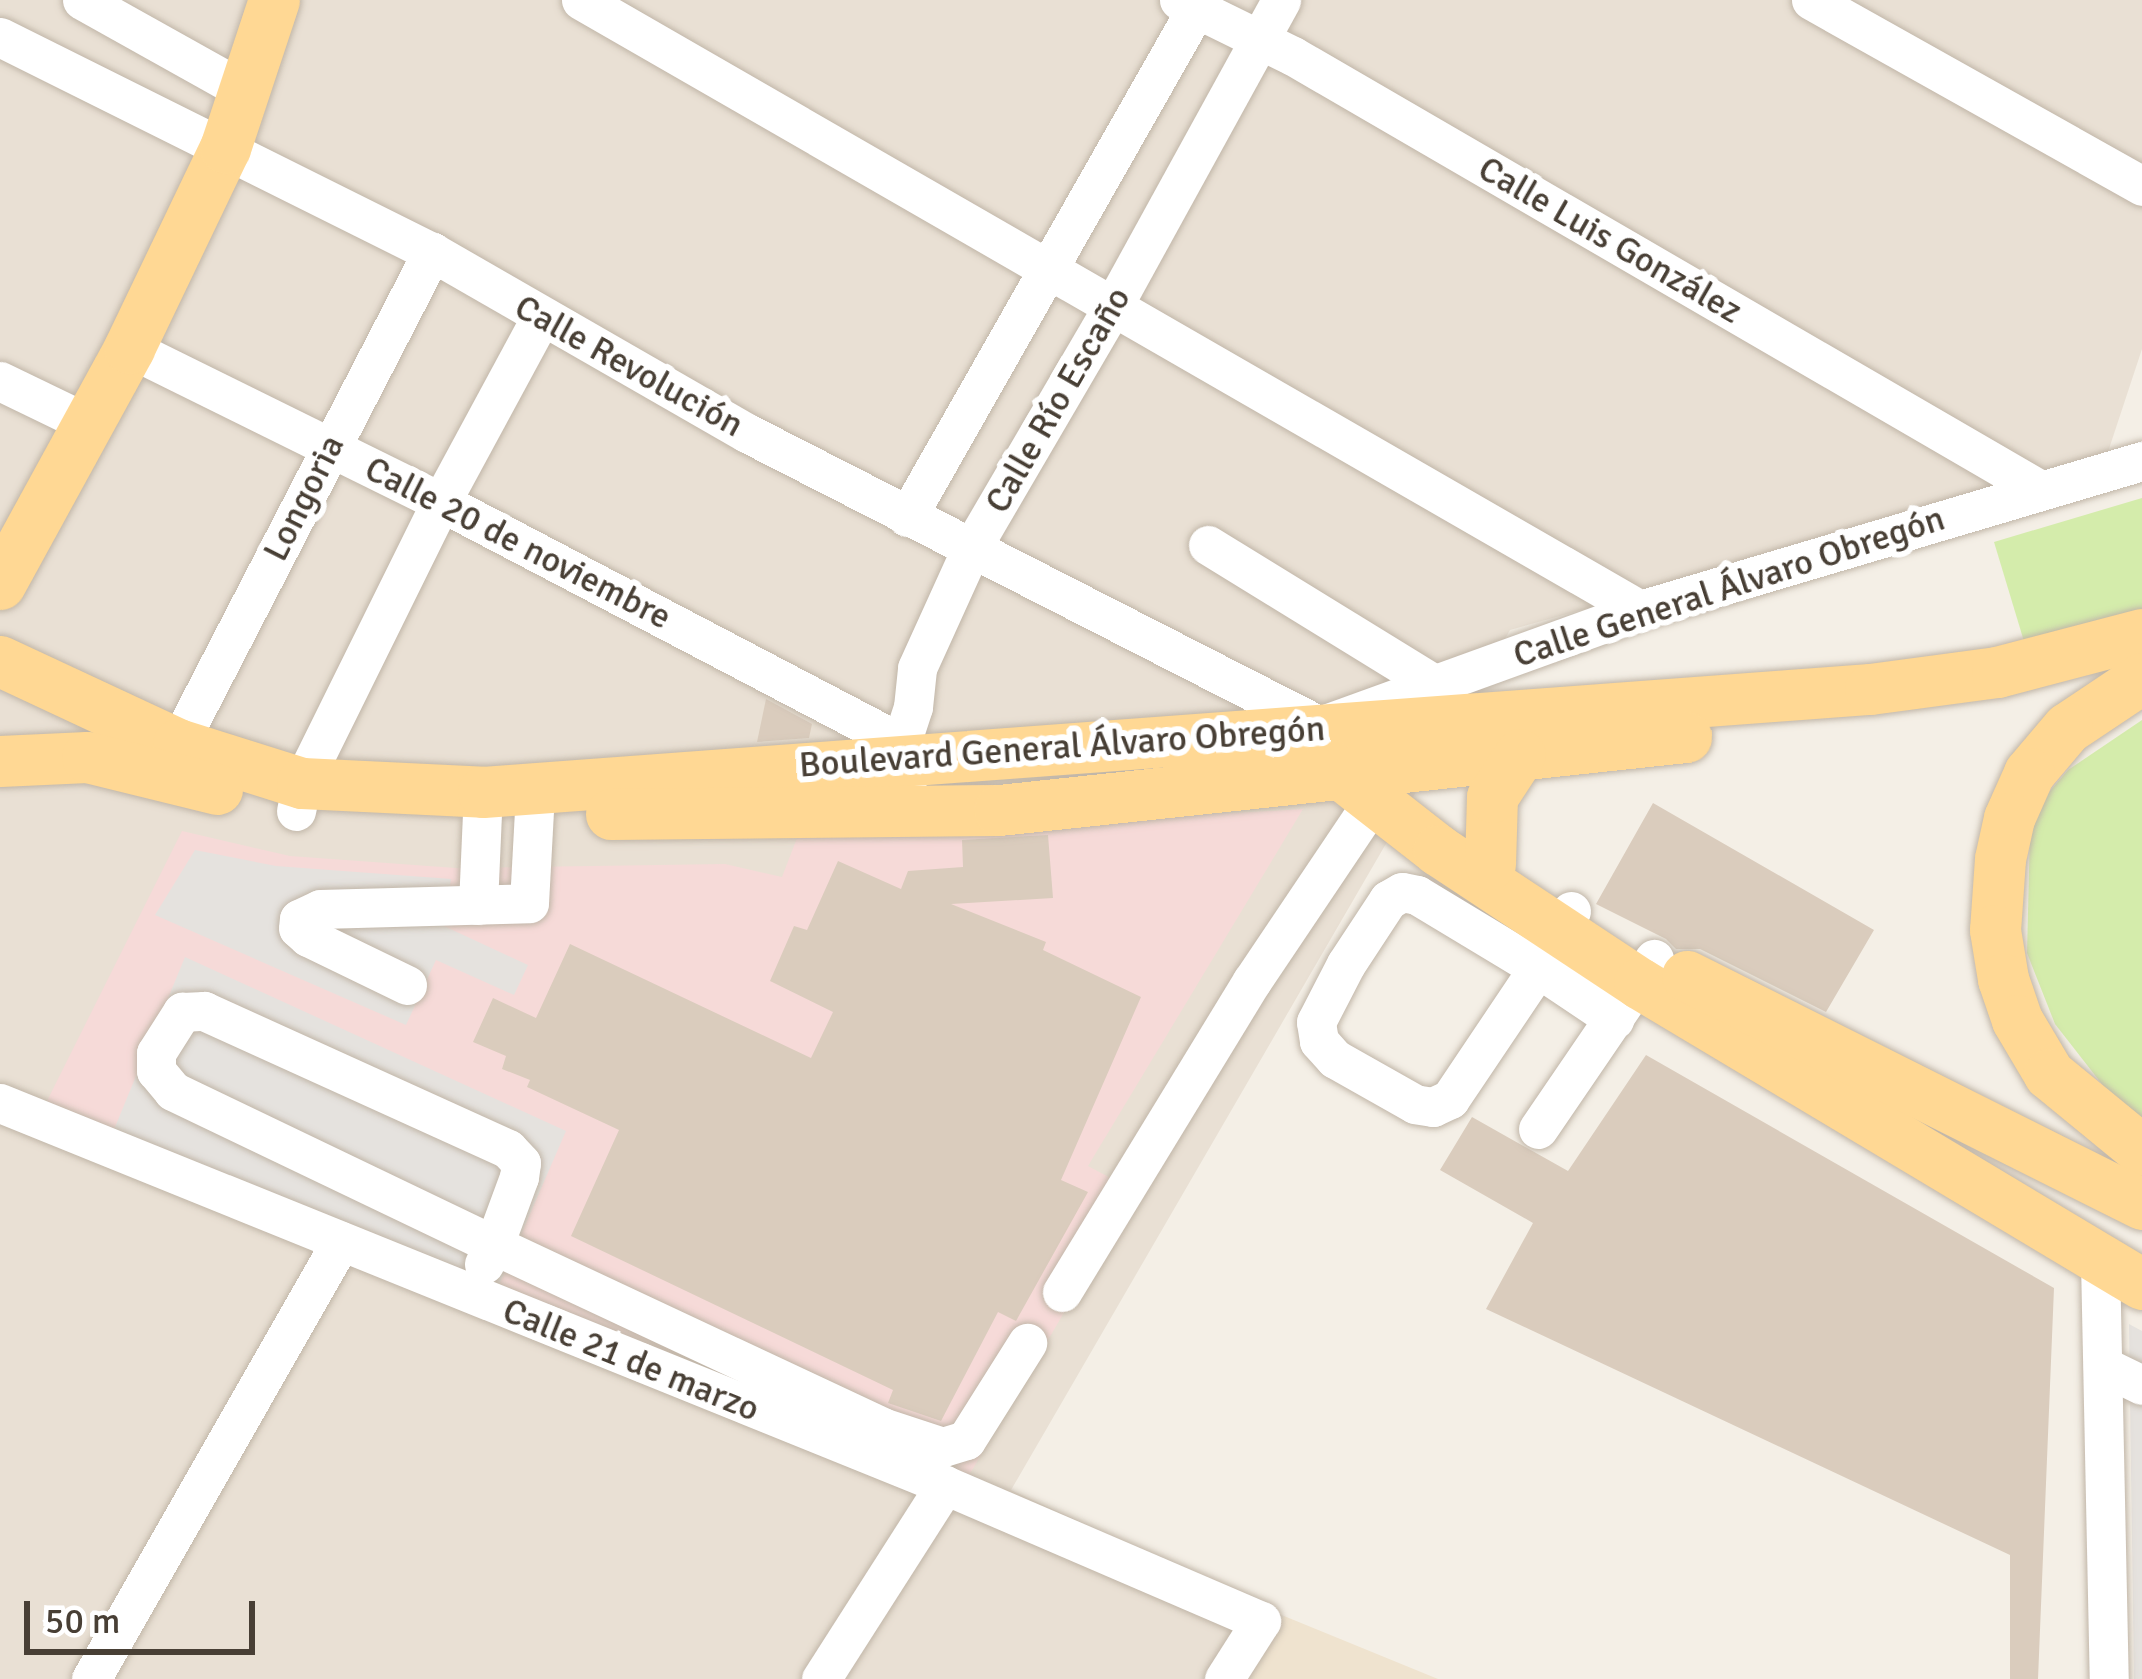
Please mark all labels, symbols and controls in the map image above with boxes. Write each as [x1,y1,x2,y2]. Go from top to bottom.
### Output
street label: Calle Luis González [1471,147,1749,333]
street label: Calle Río Escaño [976,279,1140,521]
street label: Calle Revolución [507,285,751,447]
street label: Longoria [254,428,354,568]
street label: Calle 20 de noviembre [358,447,678,639]
street label: Calle General Álvaro Obregón [1508,497,1950,677]
street label: Boulevard General Álvaro Obregón [797,707,1327,787]
street label: Calle 21 de marzo [497,1289,765,1431]
scale bar [30,1577,261,1651]
text: 50 m [45,1599,121,1644]

